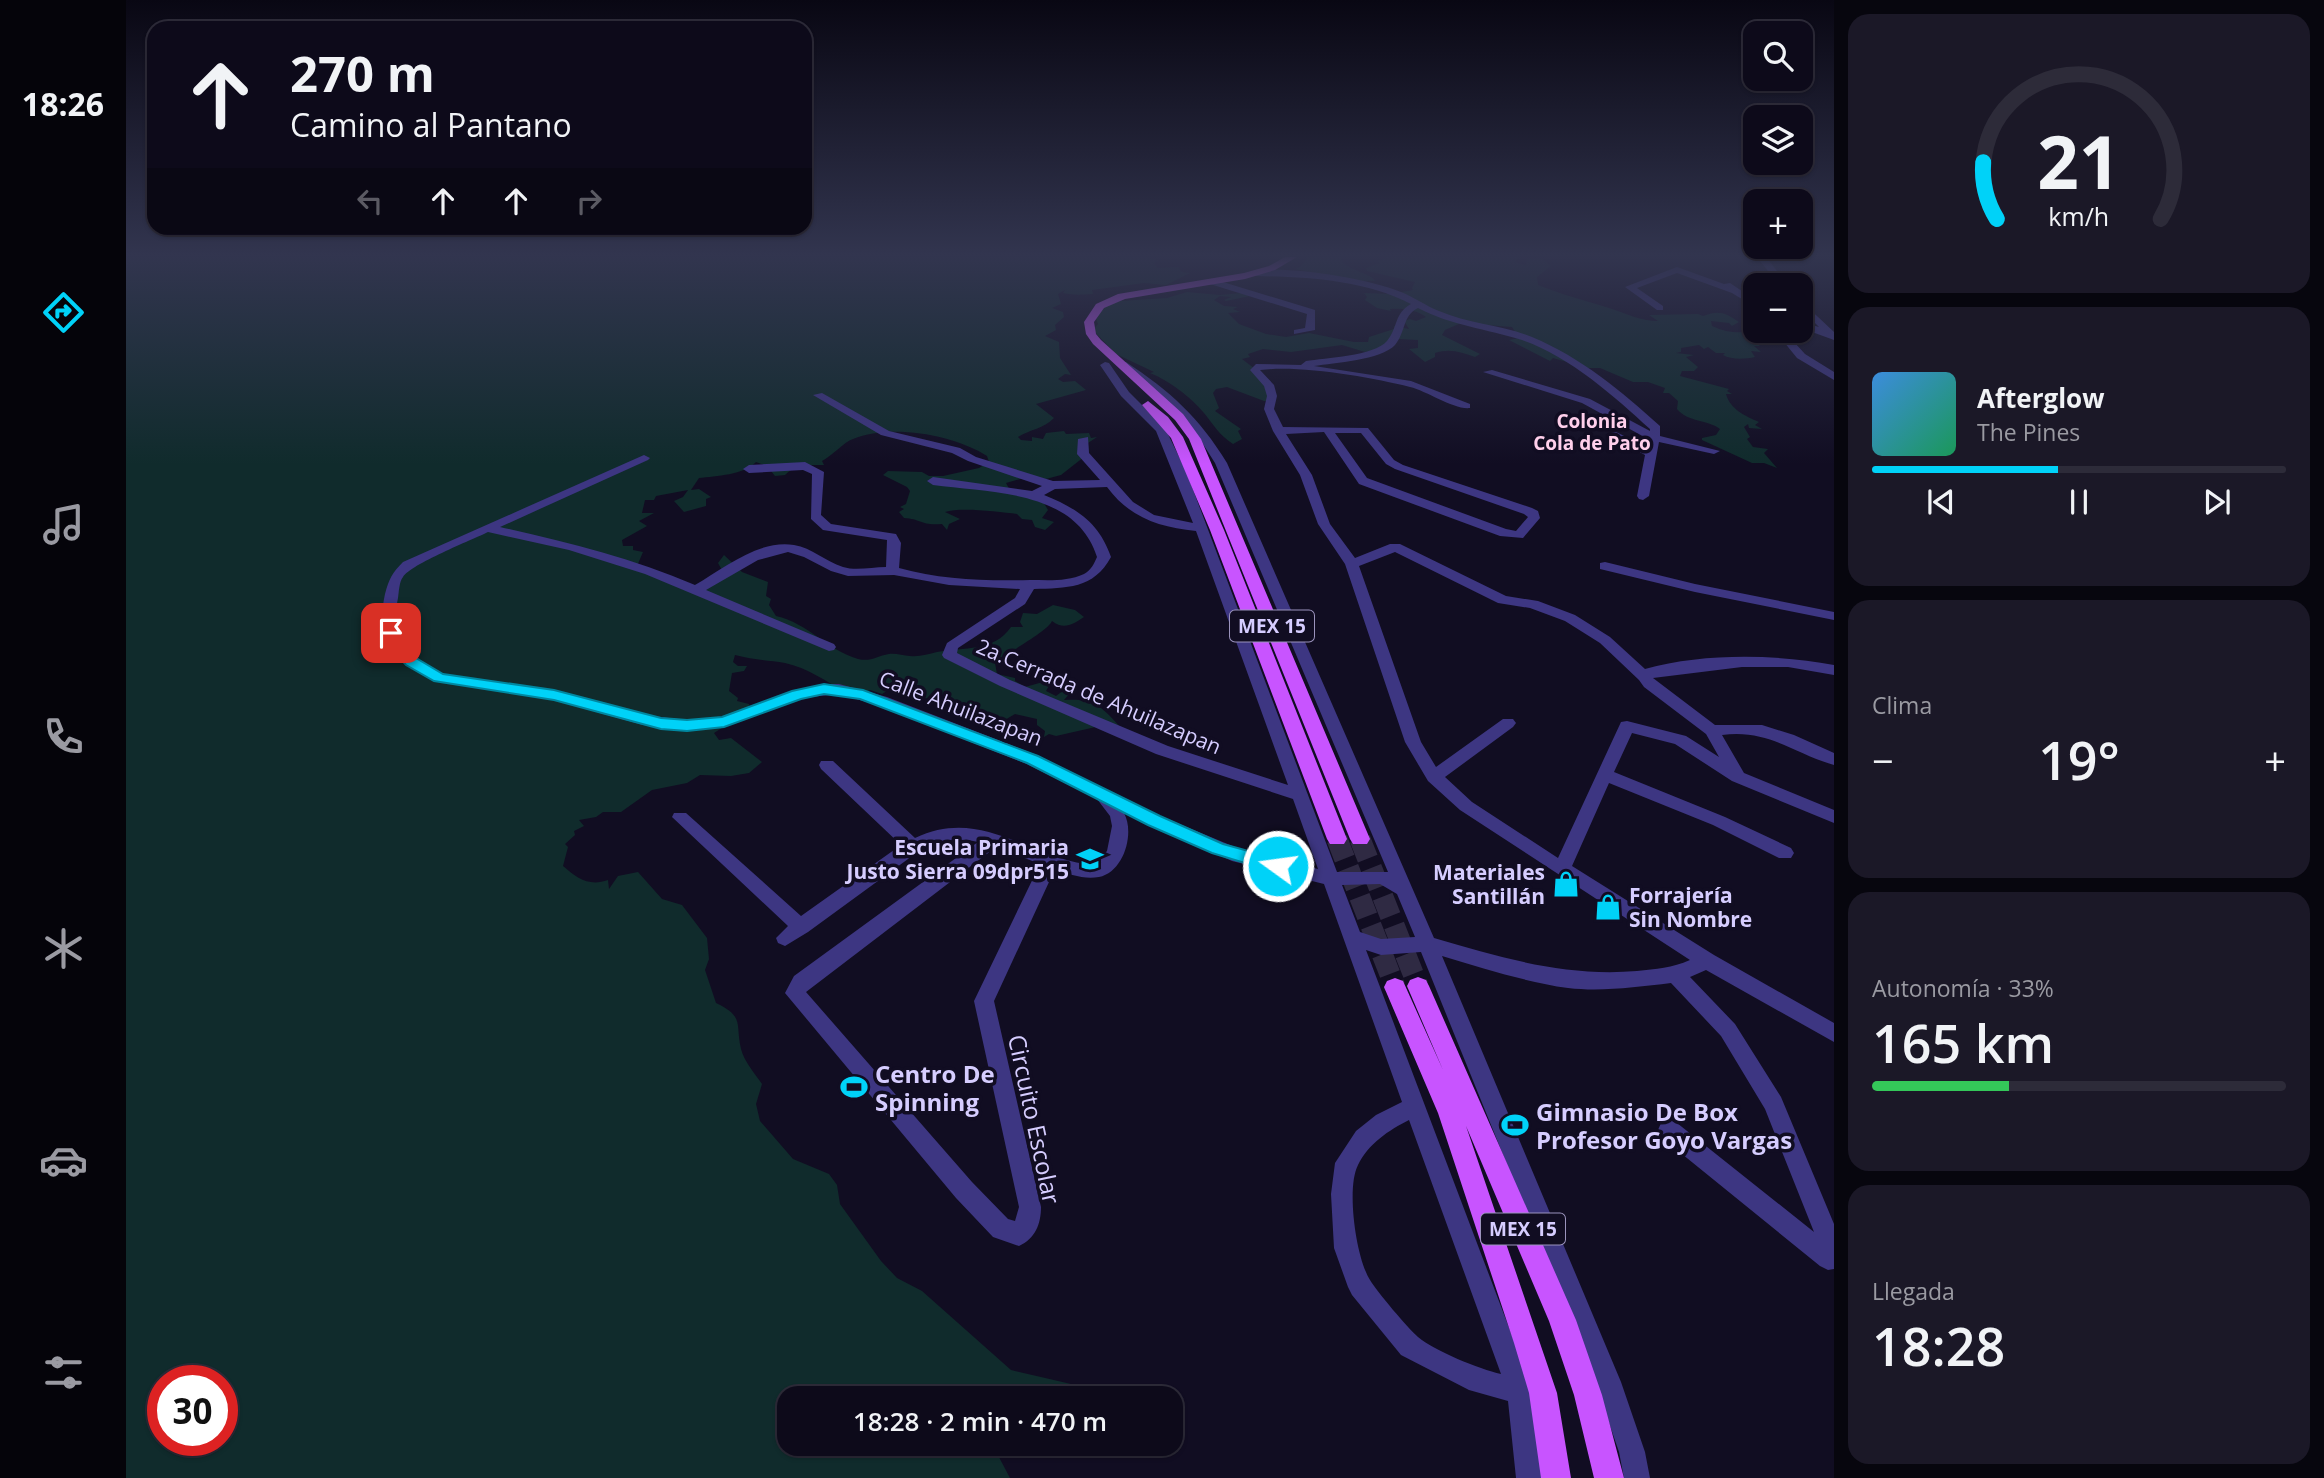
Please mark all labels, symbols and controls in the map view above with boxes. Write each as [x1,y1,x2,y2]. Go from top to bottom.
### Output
map controls [1743,21,1813,343]
button: search [1743,21,1813,91]
text: 270 m [290,40,435,106]
icon: ahead [175,49,266,140]
text: 18:26 [22,82,104,125]
text: Camino al Pantano [290,103,572,146]
button: layers [1743,105,1813,175]
text: 21 [2037,112,2121,211]
icon: left [351,182,389,220]
icon: ahead [424,182,462,220]
icon: ahead [497,182,535,220]
icon: right [570,182,608,220]
button: + [1743,189,1813,259]
text: km/h [2049,199,2109,233]
button: − [1743,273,1813,343]
icon: directions [39,288,88,337]
text: Afterglow [1977,380,2104,416]
district label: Colonia Cola de Pato [1533,408,1651,456]
text: The Pines [1977,416,2080,448]
icon: previous [1922,483,1960,521]
icon: pause [2060,483,2098,521]
icon: next [2198,483,2236,521]
icon: music [39,500,88,549]
pin [361,603,421,663]
road number: MEX 15 [1230,610,1314,642]
icon: arrive [372,614,410,652]
street label: 2a.Cerrada de Ahuilazapan [972,632,1226,760]
street label: Calle Ahuilazapan [875,664,1047,752]
text: Clima [1872,689,1932,721]
icon: phone [39,712,88,761]
text: 19° [2038,724,2120,795]
text: − [1872,734,1894,786]
text: + [2264,734,2286,786]
position arrow [1241,829,1315,903]
place label: Escuela Primaria Justo Sierra 09dpr515 [844,833,1069,885]
school or university icon: Escuela Primaria Justo Sierra 09dpr515 [1075,844,1105,874]
place label: Materiales Santillán [1433,858,1545,910]
shop icon: Materiales Santillán [1551,869,1581,899]
place label: Forrajería Sin Nombre [1629,881,1752,933]
shop icon: Forrajería Sin Nombre [1593,892,1623,922]
icon: climate [39,924,88,973]
text: Autonomía · 33% [1872,972,2054,1004]
text: 165 km [1872,1007,2054,1078]
street label: Circuito Escolar [1001,1031,1069,1207]
place label: Centro De Spinning [875,1057,995,1118]
sports icon: Centro De Spinning [839,1072,869,1102]
place label: Gimnasio De Box Profesor Goyo Vargas [1536,1095,1792,1156]
sports icon: Gimnasio De Box Profesor Goyo Vargas [1500,1110,1530,1140]
icon: car [39,1136,88,1185]
road number: MEX 15 [1481,1214,1565,1245]
text: Llegada [1872,1275,1955,1307]
text: 18:28 [1872,1310,2005,1381]
icon: filters [39,1348,88,1397]
speed limit sign: 30 [147,1365,238,1456]
text: 18:28 · 2 min · 470 m [853,1403,1107,1439]

